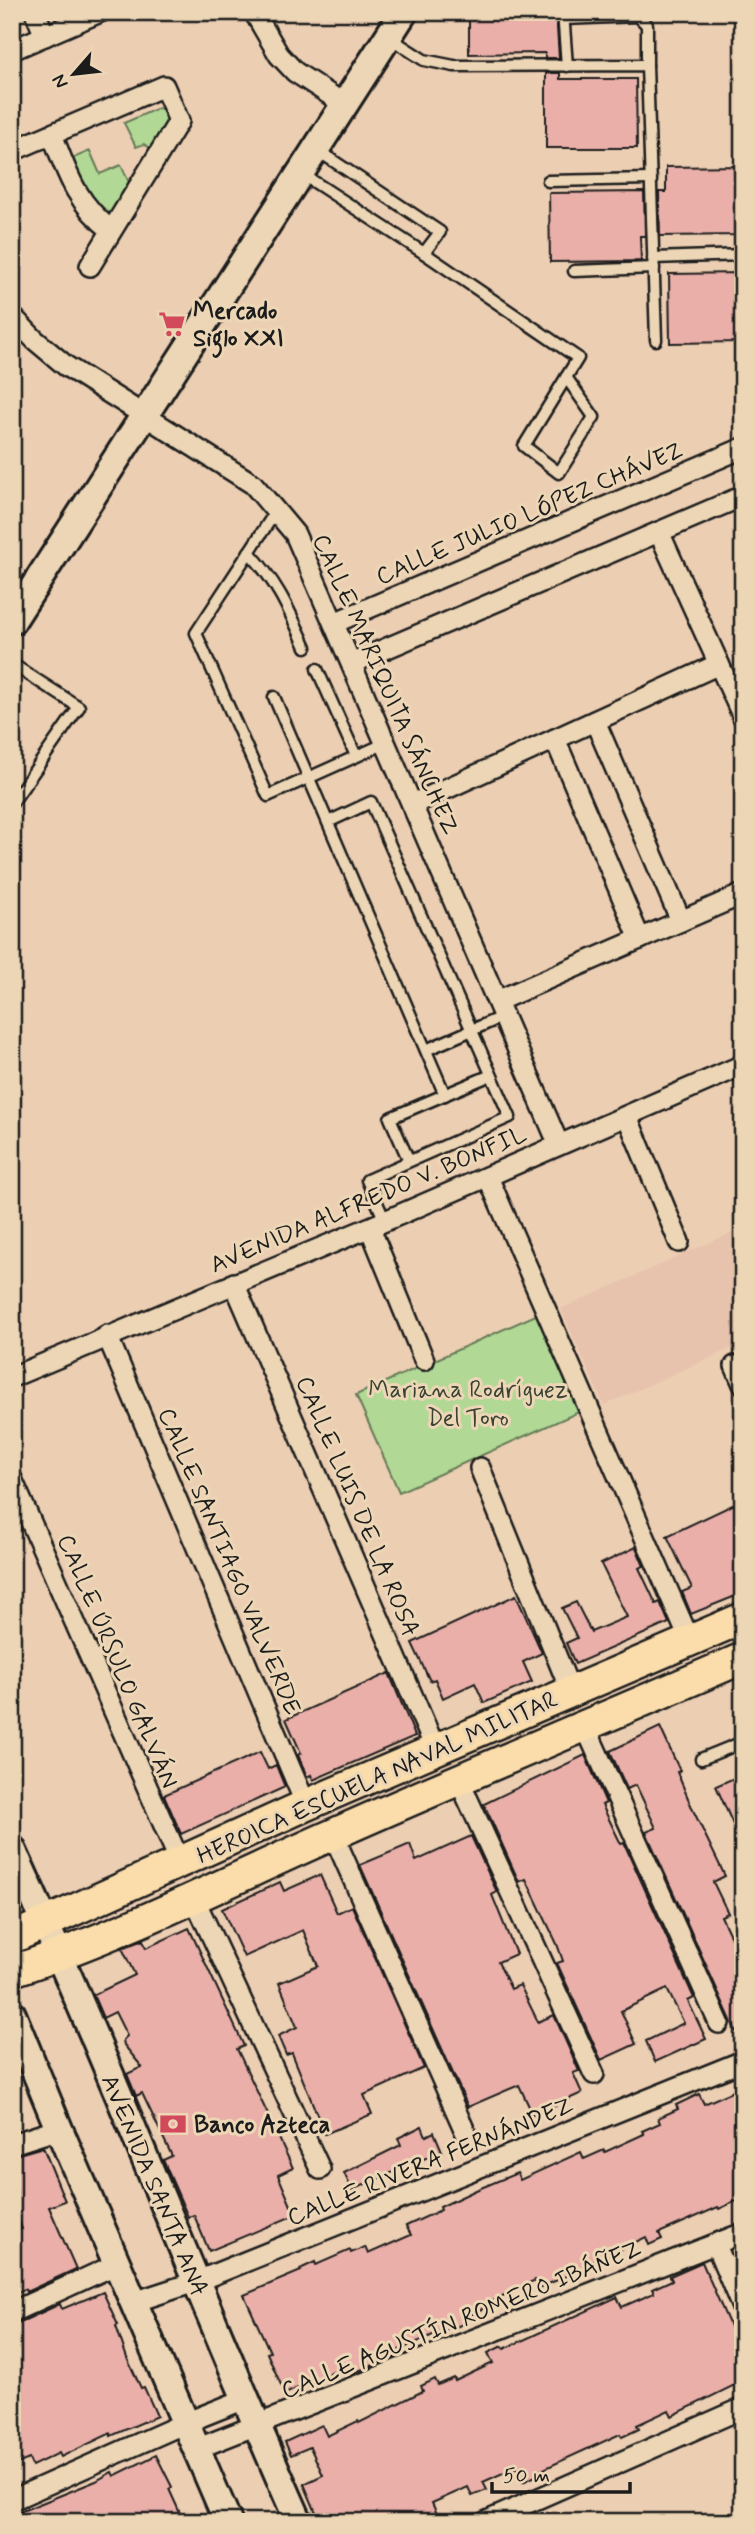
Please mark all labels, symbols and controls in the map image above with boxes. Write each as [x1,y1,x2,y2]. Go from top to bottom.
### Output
north arrow [38,38,108,108]
text: N [46,70,74,93]
place label: Mercado Siglo XXI [193,296,284,358]
supermarket icon: Mercado Siglo XXI [157,309,187,339]
street label: CALLE JULIO LÓPEZ CHÁVEZ [371,435,688,593]
street label: CALLE MARIQUITA SÁNCHEZ [304,529,466,840]
street label: AVENIDA ALFREDO V. BONFIL [206,1119,532,1281]
street label: CALLE LUIS DE LA ROSA [288,1372,426,1642]
park label: Mariana Rodríguez Del Toro [368,1375,568,1434]
street label: CALLE SANTIAGO VALVERDE [150,1403,308,1720]
street label: CALLE ÚRSULO GALVÁN [49,1530,185,1793]
street label: HEROICA ESCUELA NAVAL MILITAR [192,1684,563,1872]
street label: AVENIDA SANTA ANA [93,2070,214,2301]
street label: CALLE RIVERA FERNÁNDEZ [283,2090,578,2234]
bank icon: Banco Azteca [158,2109,188,2139]
place label: Banco Azteca [194,2110,330,2141]
street label: CALLE AGUSTÍN ROMERO IBÁÑEZ [277,2233,646,2407]
scale bar [492,2450,631,2494]
text: 50 m [503,2462,550,2490]

